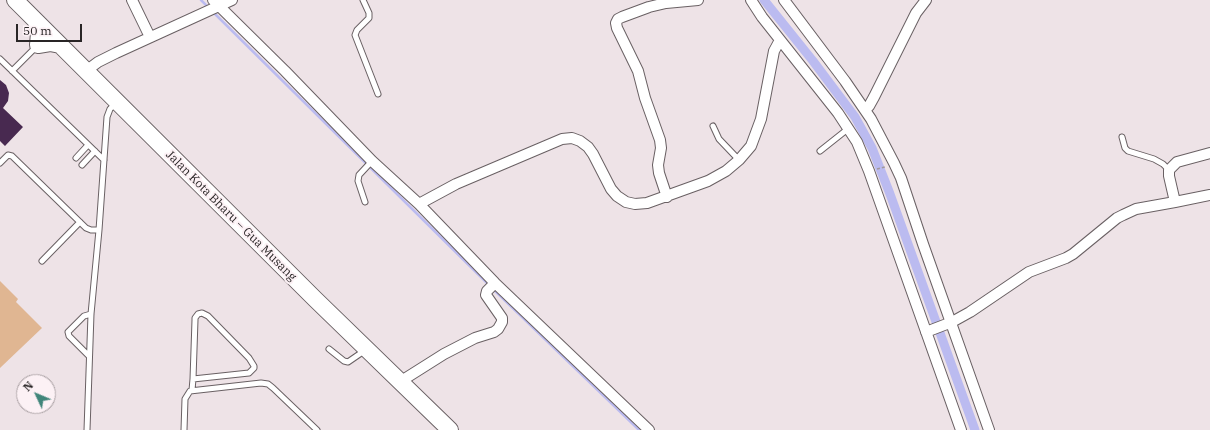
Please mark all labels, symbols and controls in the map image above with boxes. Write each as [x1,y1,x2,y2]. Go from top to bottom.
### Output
scale bar [18,16,84,42]
text: 50 m [23,23,52,38]
street label: Jalan Kota Bharu – Gua Musang [163,148,299,284]
north arrow [16,374,56,414]
text: N [20,378,36,394]

